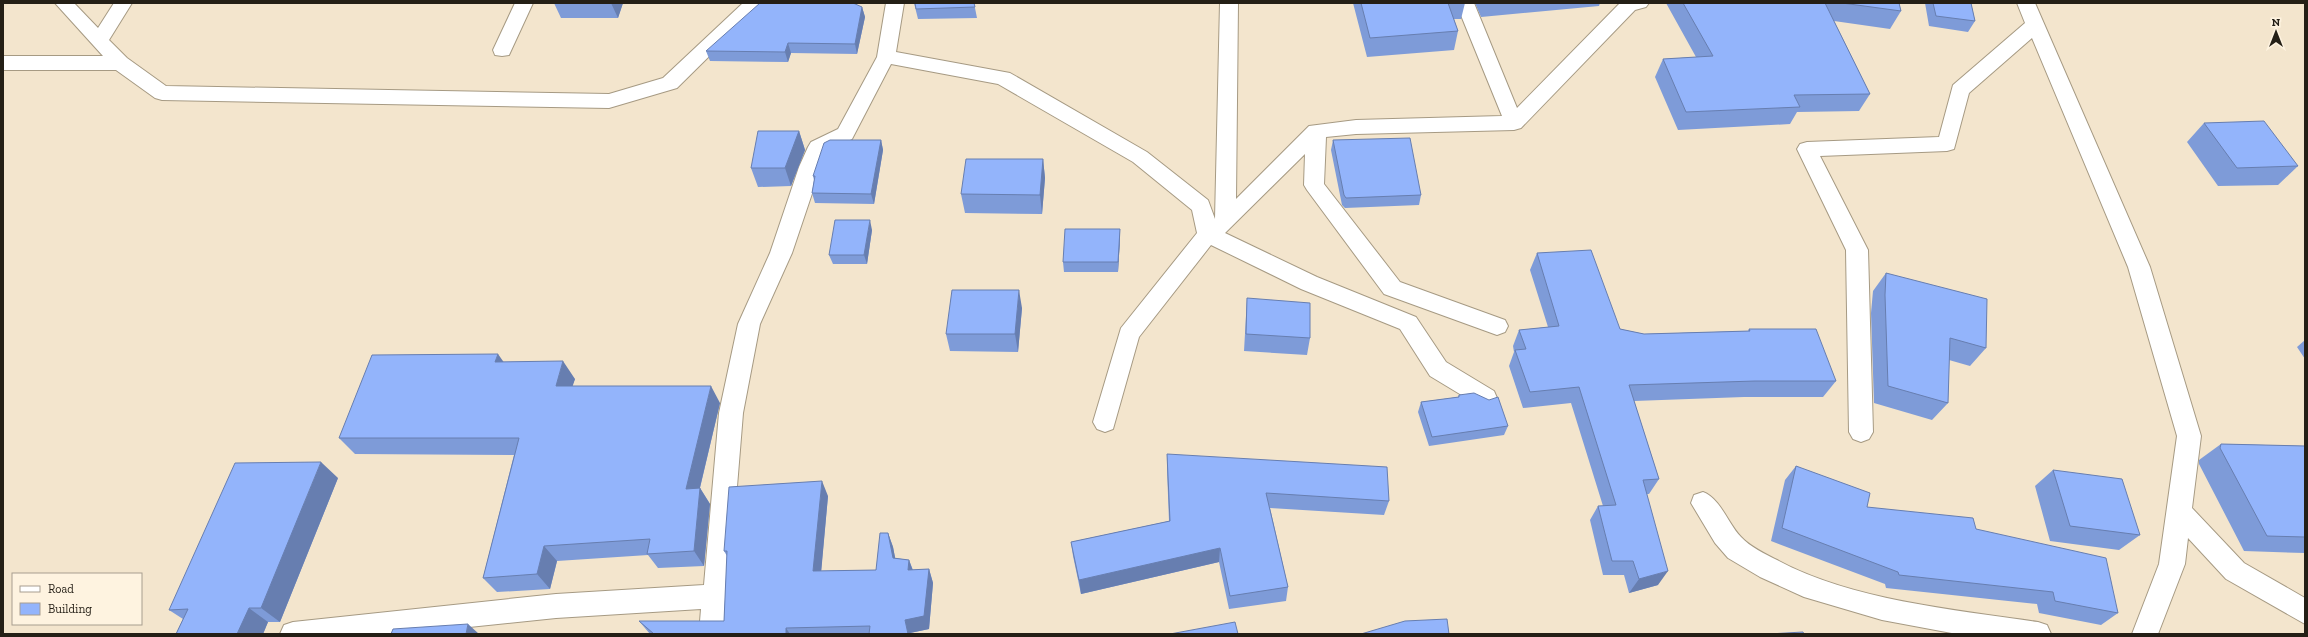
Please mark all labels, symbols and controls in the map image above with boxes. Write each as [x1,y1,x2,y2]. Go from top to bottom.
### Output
north arrow [2256,12,2296,52]
text: N [2272,16,2281,29]
legend [12,573,142,625]
text: Road [48,582,74,596]
text: Building [48,602,92,616]

